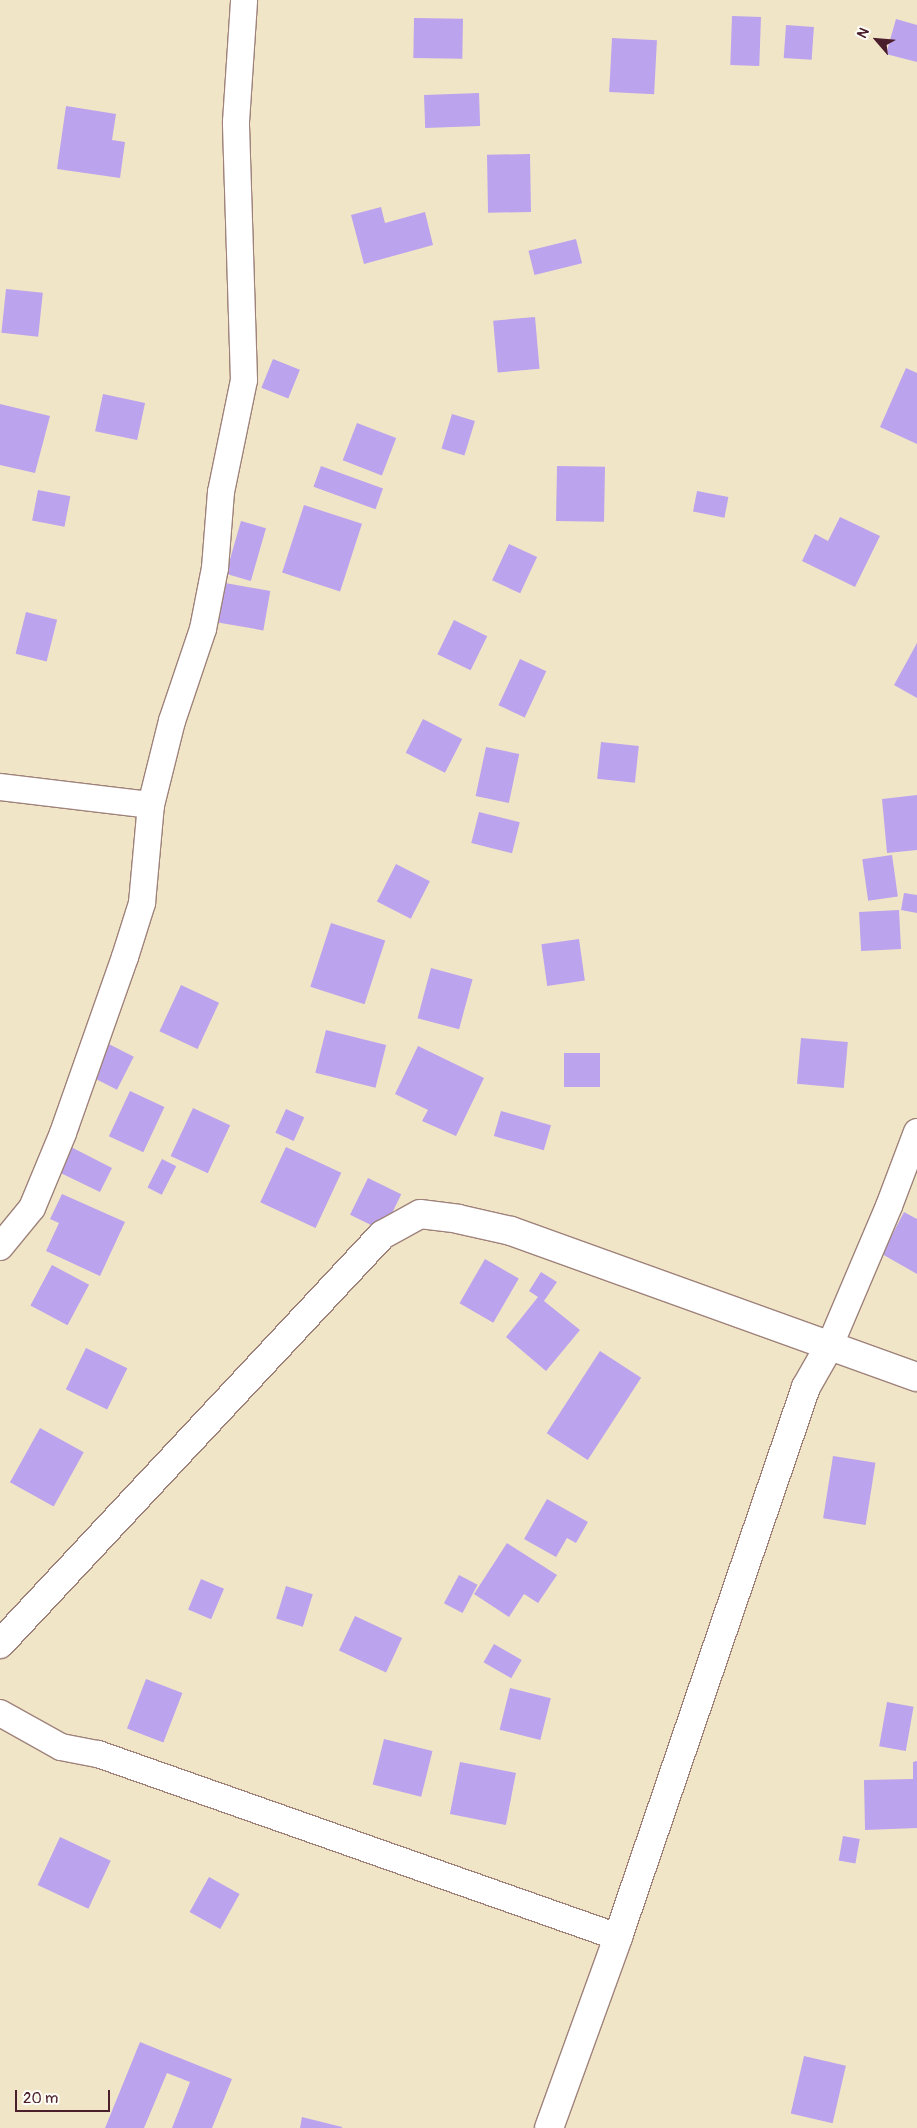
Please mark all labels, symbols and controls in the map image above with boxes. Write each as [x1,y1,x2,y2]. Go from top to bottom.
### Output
north arrow [852,15,902,65]
text: N [853,25,873,41]
scale bar [18,2080,112,2112]
text: 20 m [23,2089,58,2108]

